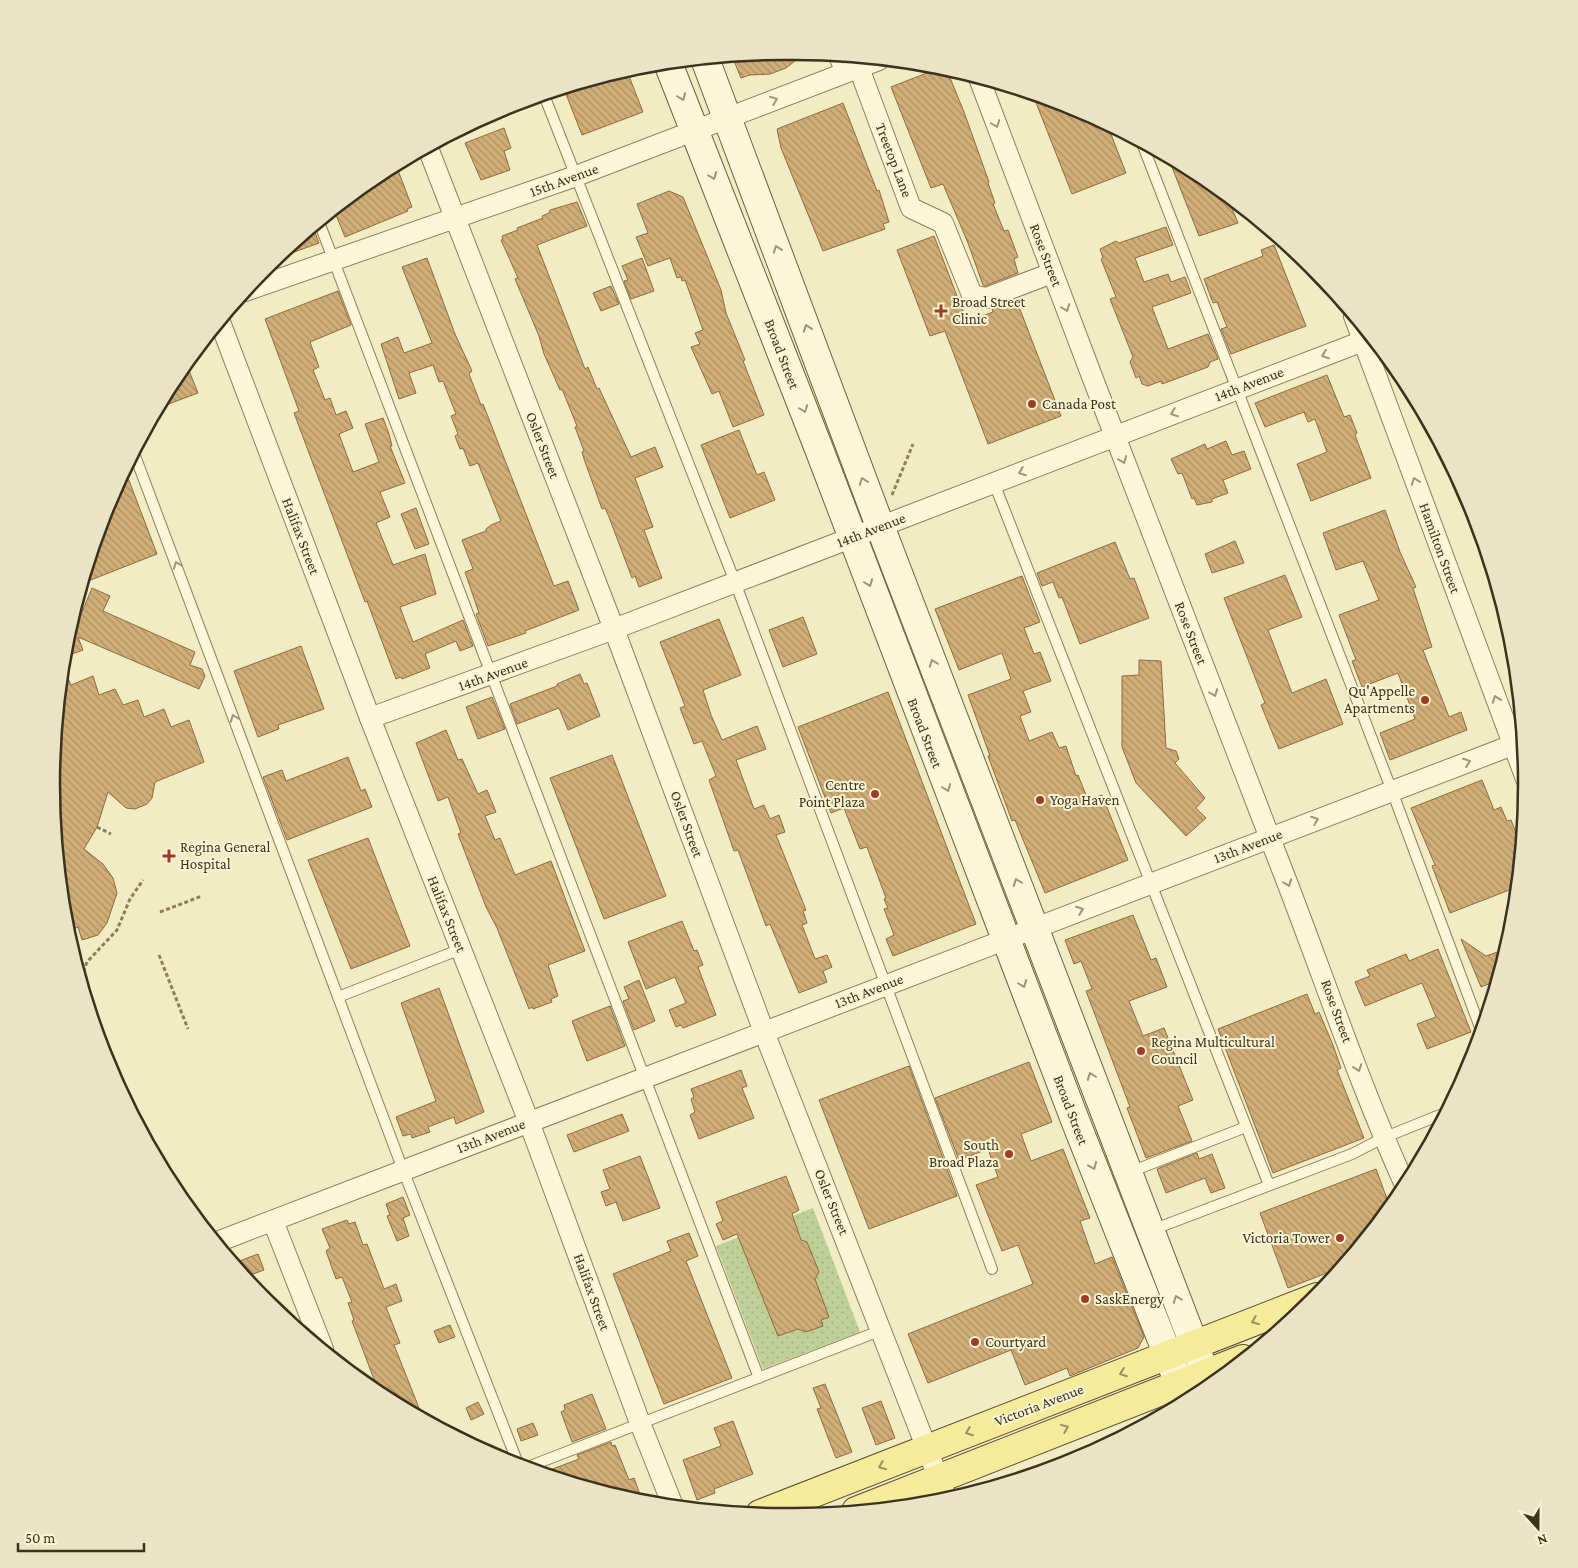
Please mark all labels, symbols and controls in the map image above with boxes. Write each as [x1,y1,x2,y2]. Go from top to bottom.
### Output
one-way arrow [676,92,686,101]
one-way arrow [769,96,778,107]
one-way arrow [990,119,1000,127]
street label: Treetop Lane [872,121,916,200]
street label: 15th Avenue [527,160,601,200]
one-way arrow [707,172,717,180]
street label: Rose Street [1027,221,1066,290]
one-way arrow [773,245,783,254]
place label: Broad Street Clinic [952,294,1026,327]
marker: Broad Street Clinic [934,304,948,318]
one-way arrow [1060,304,1070,312]
street label: Broad Street [761,317,803,392]
one-way arrow [803,325,813,333]
one-way arrow [1322,349,1330,359]
street label: 14th Avenue [1212,363,1286,404]
place label: Canada Post [1042,396,1117,412]
marker: Canada Post [1026,398,1038,410]
one-way arrow [797,404,808,413]
one-way arrow [1170,407,1179,418]
street label: Osler Street [523,410,563,481]
one-way arrow [1117,455,1128,464]
one-way arrow [1018,466,1027,476]
one-way arrow [859,477,869,486]
one-way arrow [1411,477,1421,486]
street label: Halifax Street [279,495,323,578]
street label: Hamilton Street [1416,501,1464,596]
street label: 14th Avenue [834,509,908,550]
one-way arrow [173,562,183,570]
one-way arrow [863,578,873,586]
street label: Rose Street [1172,599,1211,668]
street label: 14th Avenue [456,654,530,694]
one-way arrow [928,659,939,668]
place label: Qu'Appelle Apartments [1344,683,1415,717]
one-way arrow [1208,688,1218,697]
marker: Qu'Appelle Apartments [1419,694,1431,706]
one-way arrow [1492,695,1502,703]
street label: Broad Street [904,696,946,771]
one-way arrow [230,714,240,722]
one-way arrow [1462,758,1471,768]
place label: Centre Point Plaza [799,777,865,810]
one-way arrow [941,783,951,792]
street label: Osler Street [668,788,707,860]
marker: Centre Point Plaza [869,788,881,800]
place label: Yoga Haven [1050,792,1119,809]
marker: Yoga Haven [1034,794,1046,806]
one-way arrow [1311,816,1319,826]
street label: 13th Avenue [1211,825,1285,866]
place label: Regina General Hospital [180,839,270,873]
marker: Regina General Hospital [162,849,176,863]
street label: Halifax Street [424,873,470,956]
one-way arrow [1013,878,1023,887]
one-way arrow [1281,878,1292,887]
one-way arrow [1075,906,1084,916]
street label: 13th Avenue [832,970,906,1011]
street label: Rose Street [1318,977,1356,1046]
one-way arrow [1017,980,1027,988]
place label: Regina Multicultural Council [1151,1034,1275,1067]
marker: Regina Multicultural Council [1135,1045,1147,1057]
one-way arrow [1352,1063,1362,1071]
one-way arrow [1087,1072,1097,1081]
street label: Broad Street [1050,1073,1092,1148]
street label: 13th Avenue [454,1115,528,1156]
place label: South Broad Plaza [929,1137,999,1170]
marker: South Broad Plaza [1003,1148,1015,1160]
one-way arrow [1087,1161,1097,1169]
street label: Osler Street [812,1167,853,1238]
place label: Victoria Tower [1242,1230,1331,1246]
marker: Victoria Tower [1334,1232,1346,1244]
street label: Halifax Street [571,1251,614,1334]
place label: SaskEnergy [1095,1291,1164,1308]
marker: SaskEnergy [1079,1293,1091,1305]
one-way arrow [1173,1295,1184,1304]
one-way arrow [1251,1314,1260,1325]
place label: Courtyard [985,1334,1046,1351]
marker: Courtyard [969,1336,981,1348]
one-way arrow [1119,1367,1128,1377]
street label: Victoria Avenue [992,1381,1086,1429]
one-way arrow [1060,1424,1069,1434]
one-way arrow [966,1426,974,1436]
one-way arrow [878,1459,887,1470]
north arrow [1513,1503,1563,1553]
scale bar [18,1520,144,1552]
text: 50 m [25,1530,55,1546]
text: N [1535,1531,1550,1549]

